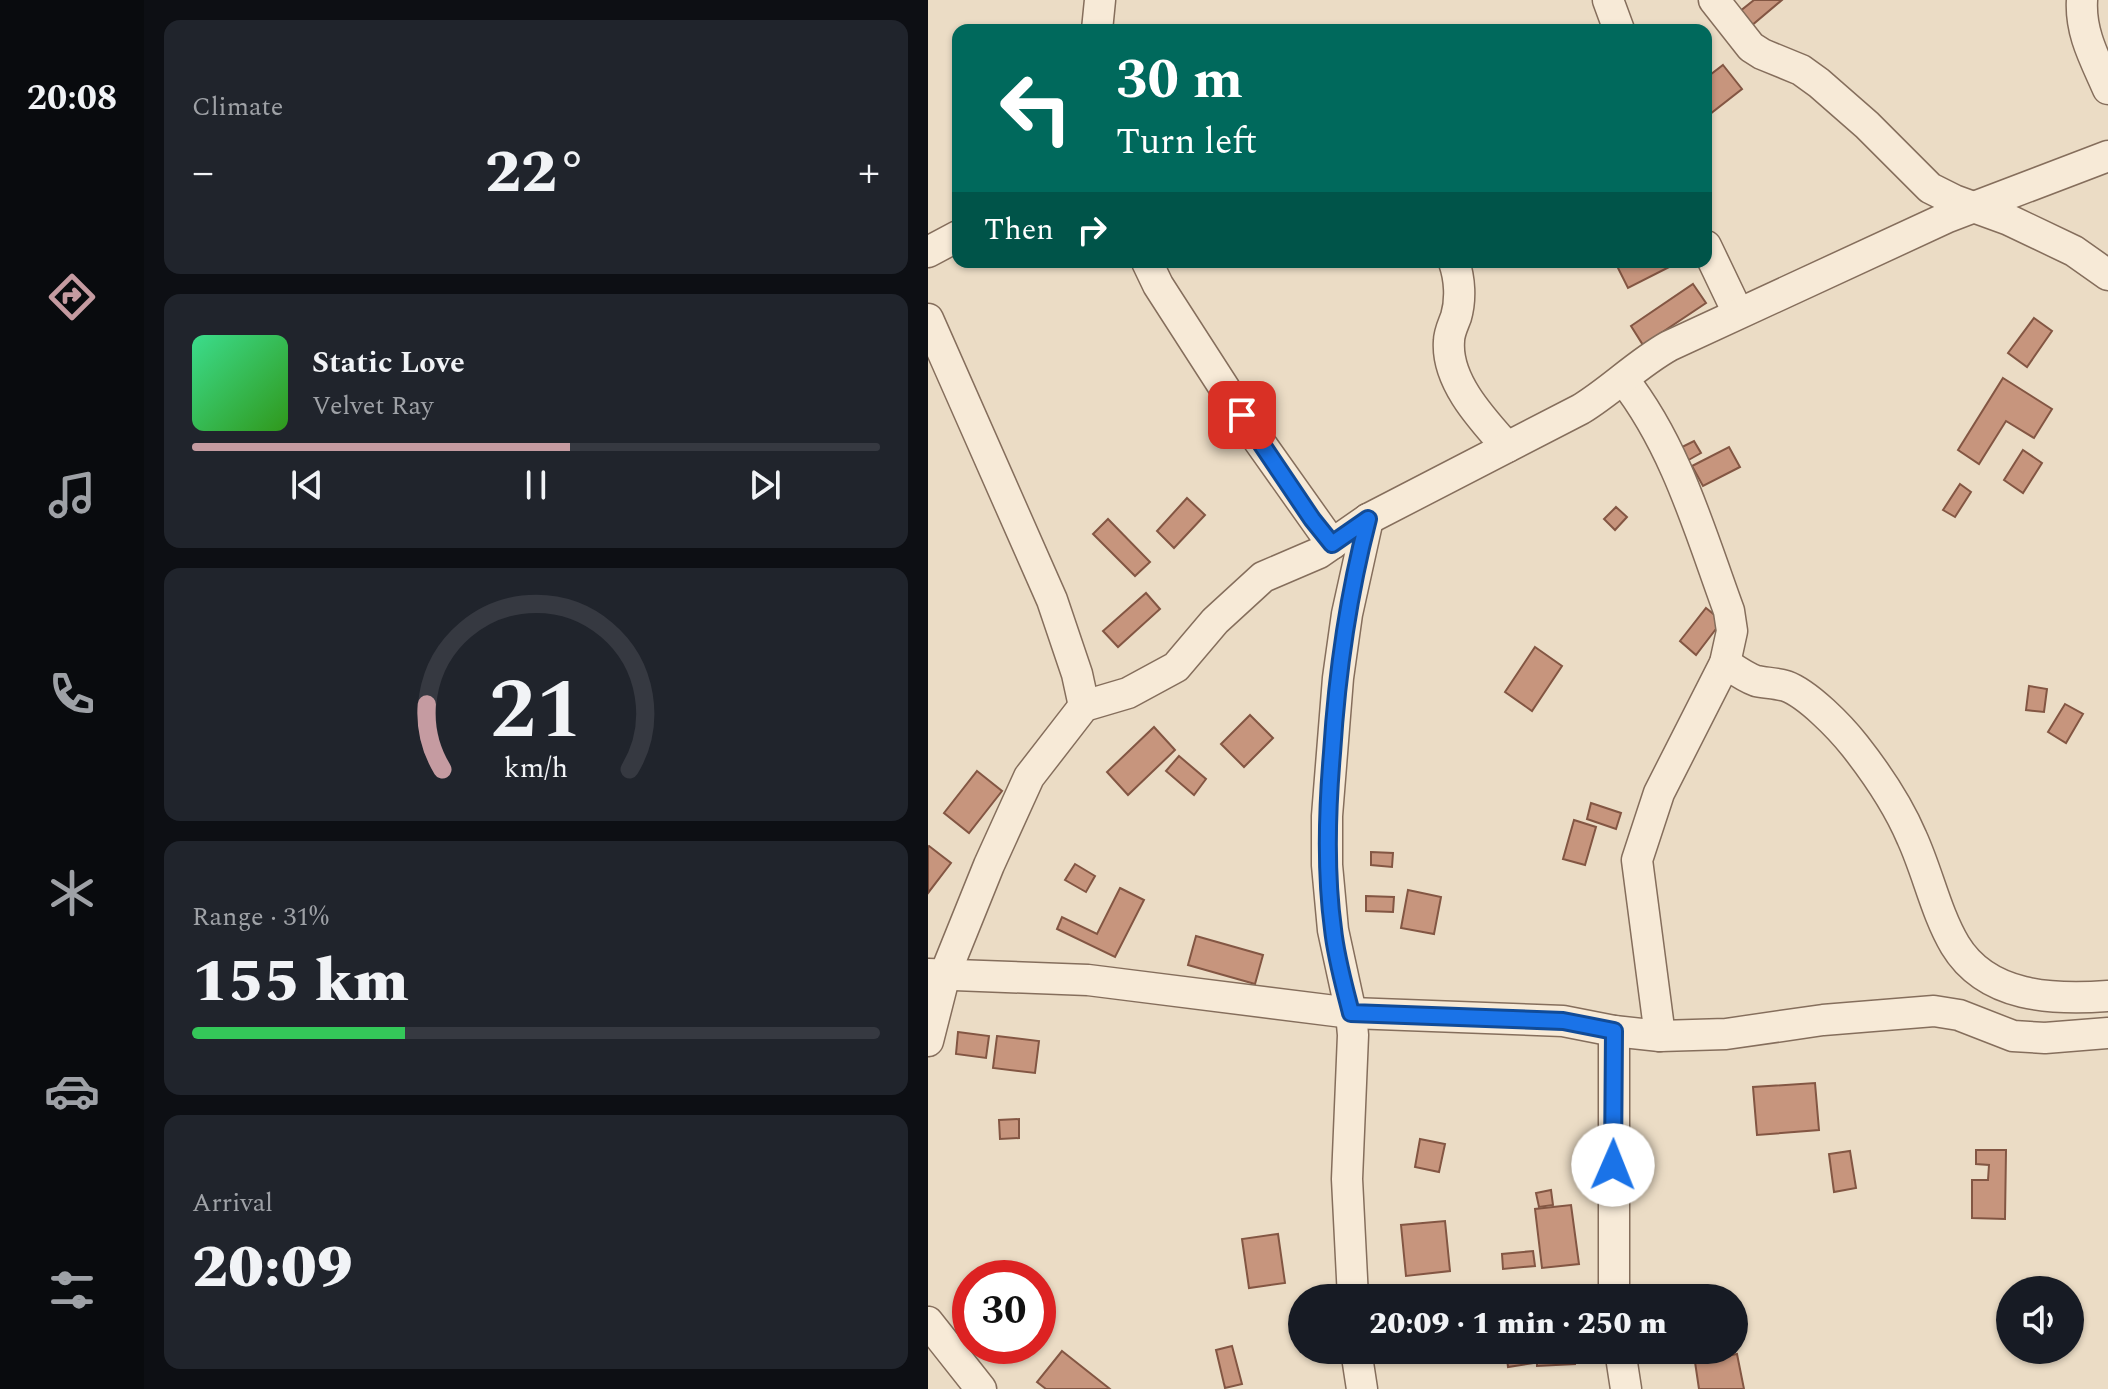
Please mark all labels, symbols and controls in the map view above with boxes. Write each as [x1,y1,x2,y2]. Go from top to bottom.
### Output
text: 30 m [1116,38,1243,123]
icon: left [984,56,1088,160]
text: 20:08 [27,71,117,126]
text: Climate [192,87,283,127]
text: Turn left [1116,115,1257,170]
text: 22° [485,127,587,219]
text: − [192,139,214,206]
text: + [858,139,880,206]
text: Then [984,207,1054,253]
icon: right [1070,208,1114,252]
icon: directions [44,269,100,325]
text: Static Love [312,340,465,386]
pin [1208,381,1276,449]
text: Velvet Ray [312,386,433,426]
icon: arrive [1220,393,1264,437]
icon: previous [285,463,329,507]
icon: pause [514,463,558,507]
icon: next [743,463,787,507]
icon: music [44,467,100,523]
text: 21 [489,648,583,775]
icon: phone [44,666,100,722]
text: km/h [504,748,568,791]
icon: climate [44,865,100,921]
text: Range · 31% [192,897,329,937]
text: 155 km [192,936,409,1028]
icon: car [44,1063,100,1119]
position arrow [1571,1123,1655,1207]
text: Arrival [192,1183,273,1223]
text: 20:09 [192,1222,353,1314]
speed limit sign: 30 [952,1260,1056,1364]
icon: filters [44,1262,100,1318]
map controls [1996,1276,2084,1364]
button: sound [1996,1276,2084,1364]
text: 20:09 · 1 min · 250 m [1369,1301,1667,1347]

